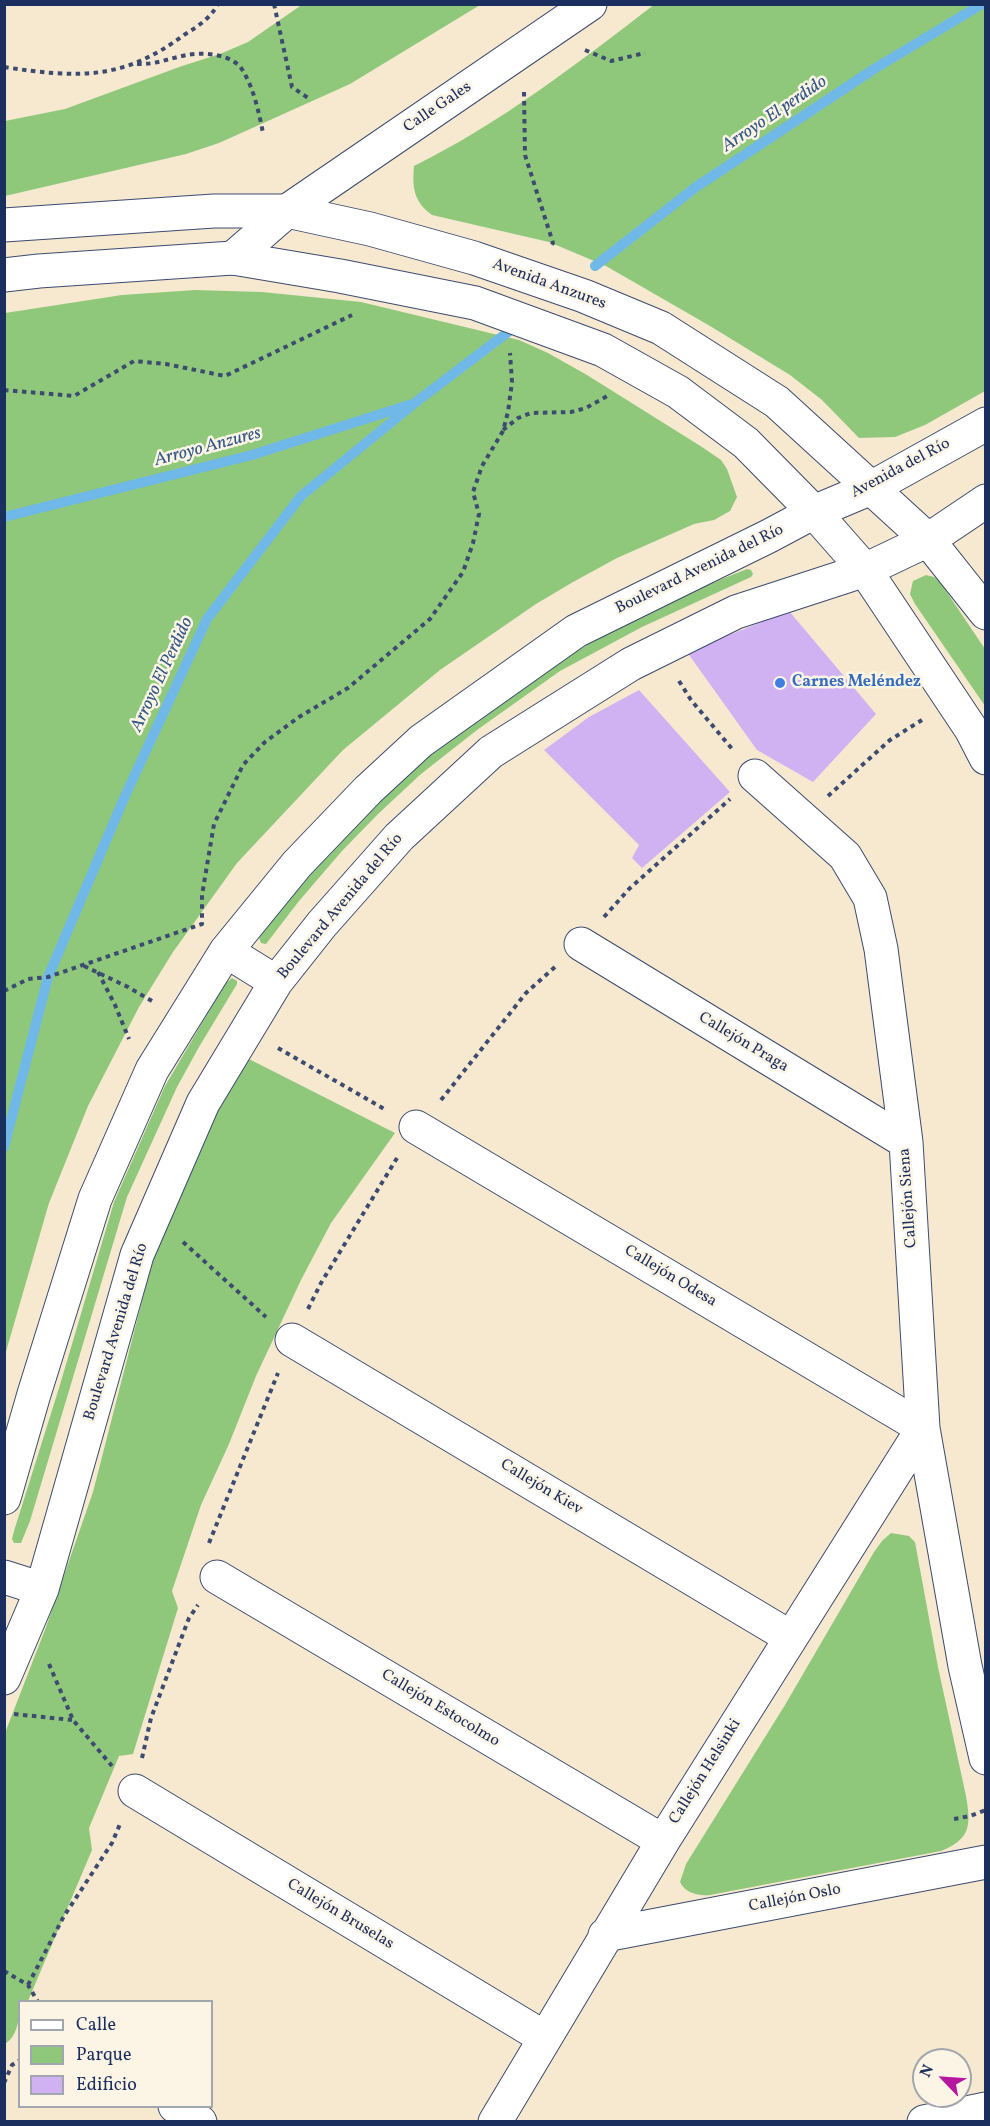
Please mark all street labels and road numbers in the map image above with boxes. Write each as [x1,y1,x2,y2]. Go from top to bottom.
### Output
street label: Calle Gales [400,78,476,138]
street label: Avenida Anzures [489,256,609,314]
street label: Avenida del Río [848,435,954,503]
street label: Boulevard Avenida del Río [613,521,787,619]
street label: Boulevard Avenida del Río [274,830,408,984]
street label: Callejón Praga [695,1009,791,1077]
street label: Callejón Siena [896,1147,922,1249]
street label: Boulevard Avenida del Río [81,1241,153,1423]
street label: Callejón Odesa [620,1242,720,1312]
street label: Callejón Kiev [496,1456,586,1520]
street label: Callejón Estocolmo [377,1666,503,1752]
street label: Callejón Helsinki [666,1716,746,1828]
street label: Callejón Bruselas [283,1876,397,1954]
street label: Callejón Oslo [747,1881,843,1917]

